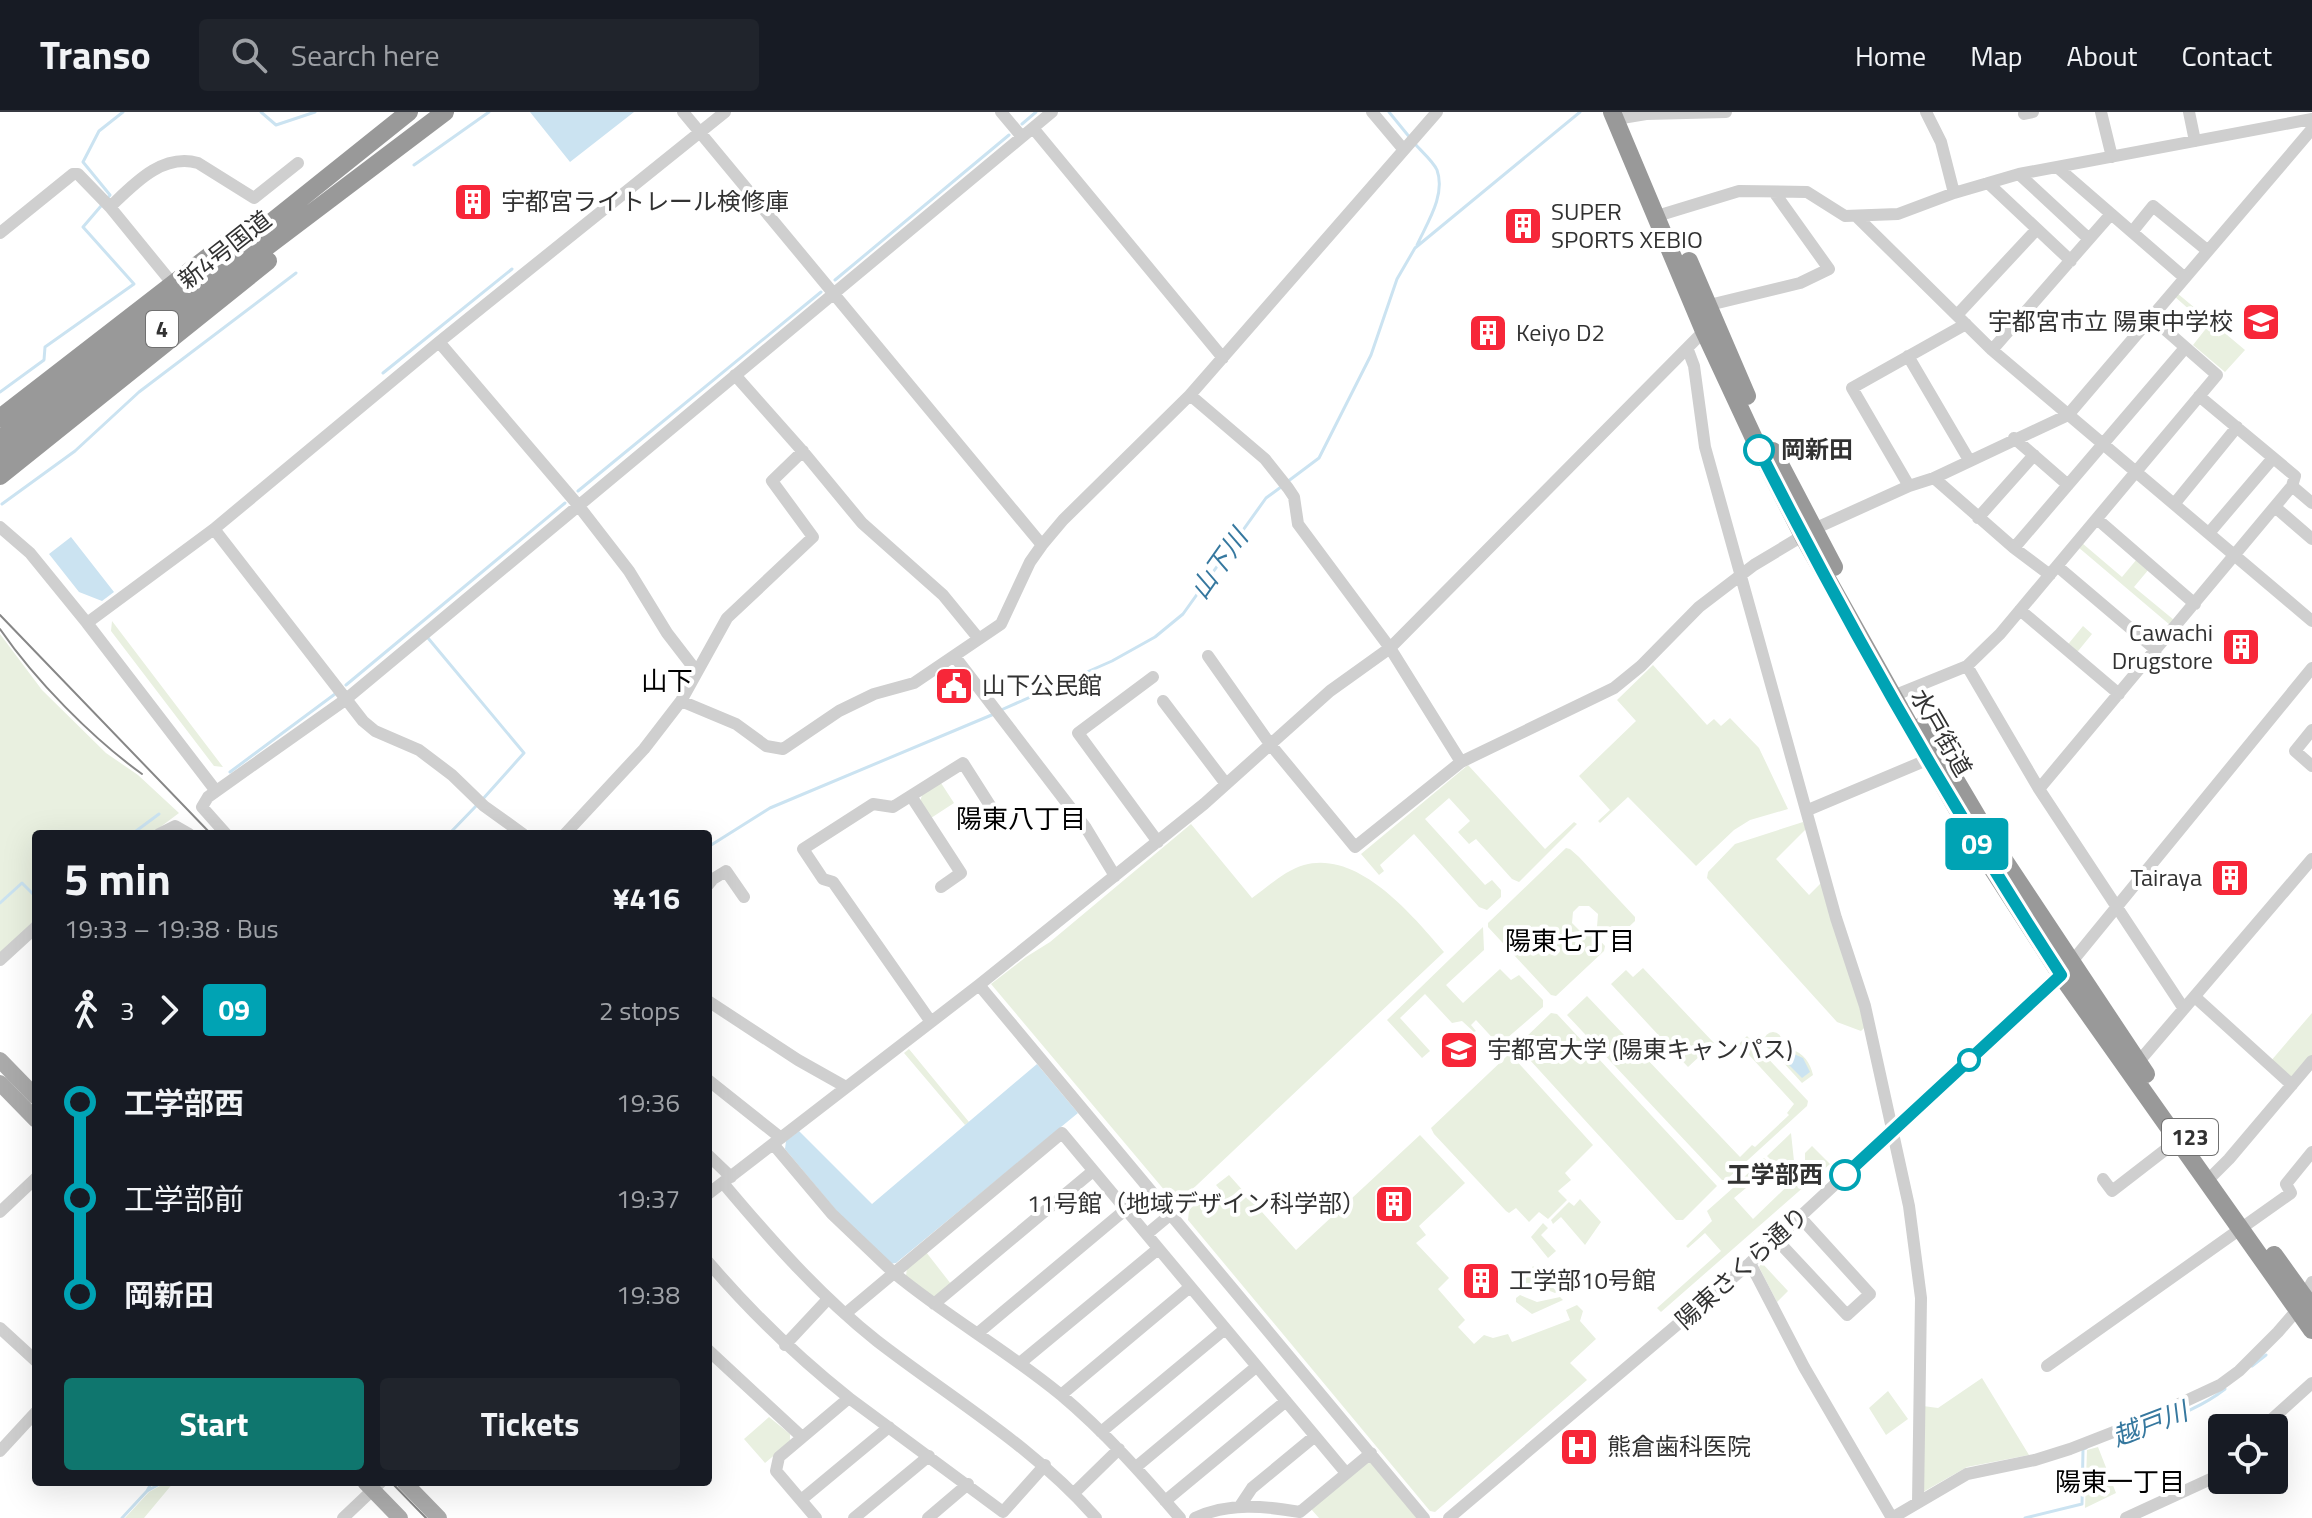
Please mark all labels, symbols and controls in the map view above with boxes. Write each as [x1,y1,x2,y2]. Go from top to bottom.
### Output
search box [199,19,759,91]
text: Transo [40,26,151,84]
text: Search here [291,32,440,78]
icon: search [227,33,271,77]
text: Home [1855,34,1926,77]
text: Map [1970,34,2023,77]
text: About [2067,34,2137,77]
text: Contact [2181,34,2272,77]
building icon: 宇都宮ライトレール検修庫 [452,181,494,223]
place label: 宇都宮ライトレール検修庫 [501,183,789,219]
place label: SUPER SPORTS XEBIO [1551,193,1703,257]
street label: 新4号国道 [170,201,279,297]
building icon: SUPER SPORTS XEBIO [1502,205,1544,247]
school or university icon: 宇都宮市立 陽東中学校 [2240,301,2282,343]
place label: 宇都宮市立 陽東中学校 [1988,303,2233,339]
road number: 4 [146,311,178,347]
building icon: Keiyo D2 [1467,312,1509,354]
place label: Keiyo D2 [1516,314,1605,350]
place label: 岡新田 [1781,431,1853,467]
marker: 岡新田 [1744,435,1774,465]
water label: 山下川 [1180,518,1259,607]
place label: Cawachi Drugstore [2112,614,2213,678]
building icon: Cawachi Drugstore [2220,626,2262,668]
district label: 山下 [641,661,693,700]
public building icon: 山下公民館 [933,665,975,707]
place label: 山下公民館 [982,667,1102,703]
street label: 水戸街道 [1902,682,1981,783]
district label: 陽東八丁目 [956,799,1086,838]
line badge: 09 [1941,818,2013,870]
text: 09 [1961,822,1993,865]
text: 5 min [64,845,171,912]
building icon: Tairaya [2209,857,2251,899]
place label: Tairaya [2131,859,2202,895]
text: ¥416 [613,875,680,921]
text: 19:33 – 19:38 · Bus [64,909,279,948]
district label: 陽東七丁目 [1505,921,1635,960]
icon: walk [64,988,108,1032]
icon: forward [147,988,191,1032]
text: 09 [219,988,250,1031]
text: 3 [120,991,135,1030]
text: 2 stops [599,991,680,1030]
school or university icon: 宇都宮大学 (陽東キャンパス) [1438,1029,1480,1071]
place label: 宇都宮大学 (陽東キャンパス) [1487,1031,1793,1067]
unlabelled marker [1958,1049,1980,1071]
text: 工学部西 [124,1080,244,1126]
text: 19:36 [616,1083,680,1122]
road number: 123 [2162,1119,2218,1155]
place label: 工学部西 [1727,1156,1823,1192]
marker: 工学部西 [1830,1160,1860,1190]
text: 工学部前 [124,1176,244,1222]
text: 19:37 [616,1179,680,1218]
building icon: 11号館（地域デザイン科学部） [1373,1183,1415,1225]
place label: 11号館（地域デザイン科学部） [1027,1185,1366,1221]
street label: 陽東さくら通り [1667,1198,1816,1337]
building icon: 工学部10号館 [1460,1260,1502,1302]
place label: 工学部10号館 [1509,1262,1656,1298]
text: 岡新田 [124,1272,214,1318]
text: 19:38 [616,1275,680,1314]
button: Start [64,1378,364,1470]
button: Tickets [380,1378,680,1470]
water label: 越戸川 [2106,1390,2196,1456]
map controls [2208,1414,2288,1494]
button: locate [2208,1414,2288,1494]
hospital icon: 熊倉歯科医院 [1558,1426,1600,1468]
place label: 熊倉歯科医院 [1607,1428,1751,1464]
district label: 陽東一丁目 [2055,1462,2185,1501]

